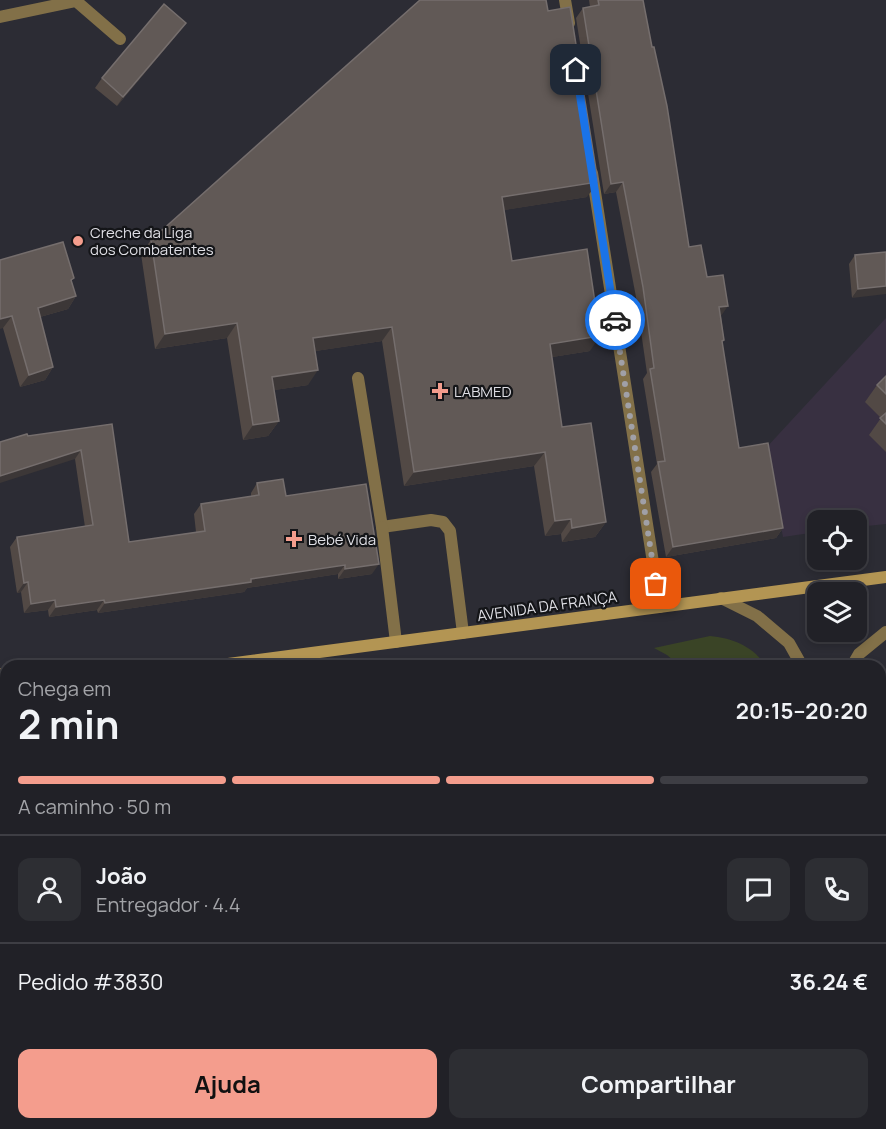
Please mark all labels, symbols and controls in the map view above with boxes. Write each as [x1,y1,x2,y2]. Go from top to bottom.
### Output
pin [550,44,601,95]
icon: home [559,53,592,86]
place label: Creche da Liga dos Combatentes [90,222,214,260]
marker: Creche da Liga dos Combatentes [71,234,85,248]
courier [585,290,645,350]
icon: car [599,304,632,337]
place label: LABMED [454,381,512,402]
marker: LABMED [431,382,449,400]
map controls [807,510,867,642]
button: locate [807,510,867,570]
place label: Bebé Vida [308,529,376,550]
marker: Bebé Vida [285,530,303,548]
pin [630,558,681,609]
icon: bag [639,567,672,600]
button: layers [807,582,867,642]
street label: AVENIDA DA FRANÇA [476,586,619,626]
text: Chega em [18,675,111,702]
text: 20:15–20:20 [736,696,868,726]
text: 2 min [18,697,119,751]
text: A caminho · 50 m [18,793,171,820]
button: person [18,858,81,921]
button: chat [727,858,790,921]
button: phone [805,858,868,921]
text: João [96,861,147,891]
text: Entregador · 4.4 [96,891,241,918]
text: Pedido #3830 [18,967,163,997]
text: 36.24 € [789,967,868,997]
button: Ajuda [18,1049,437,1118]
button: Compartilhar [449,1049,868,1118]

